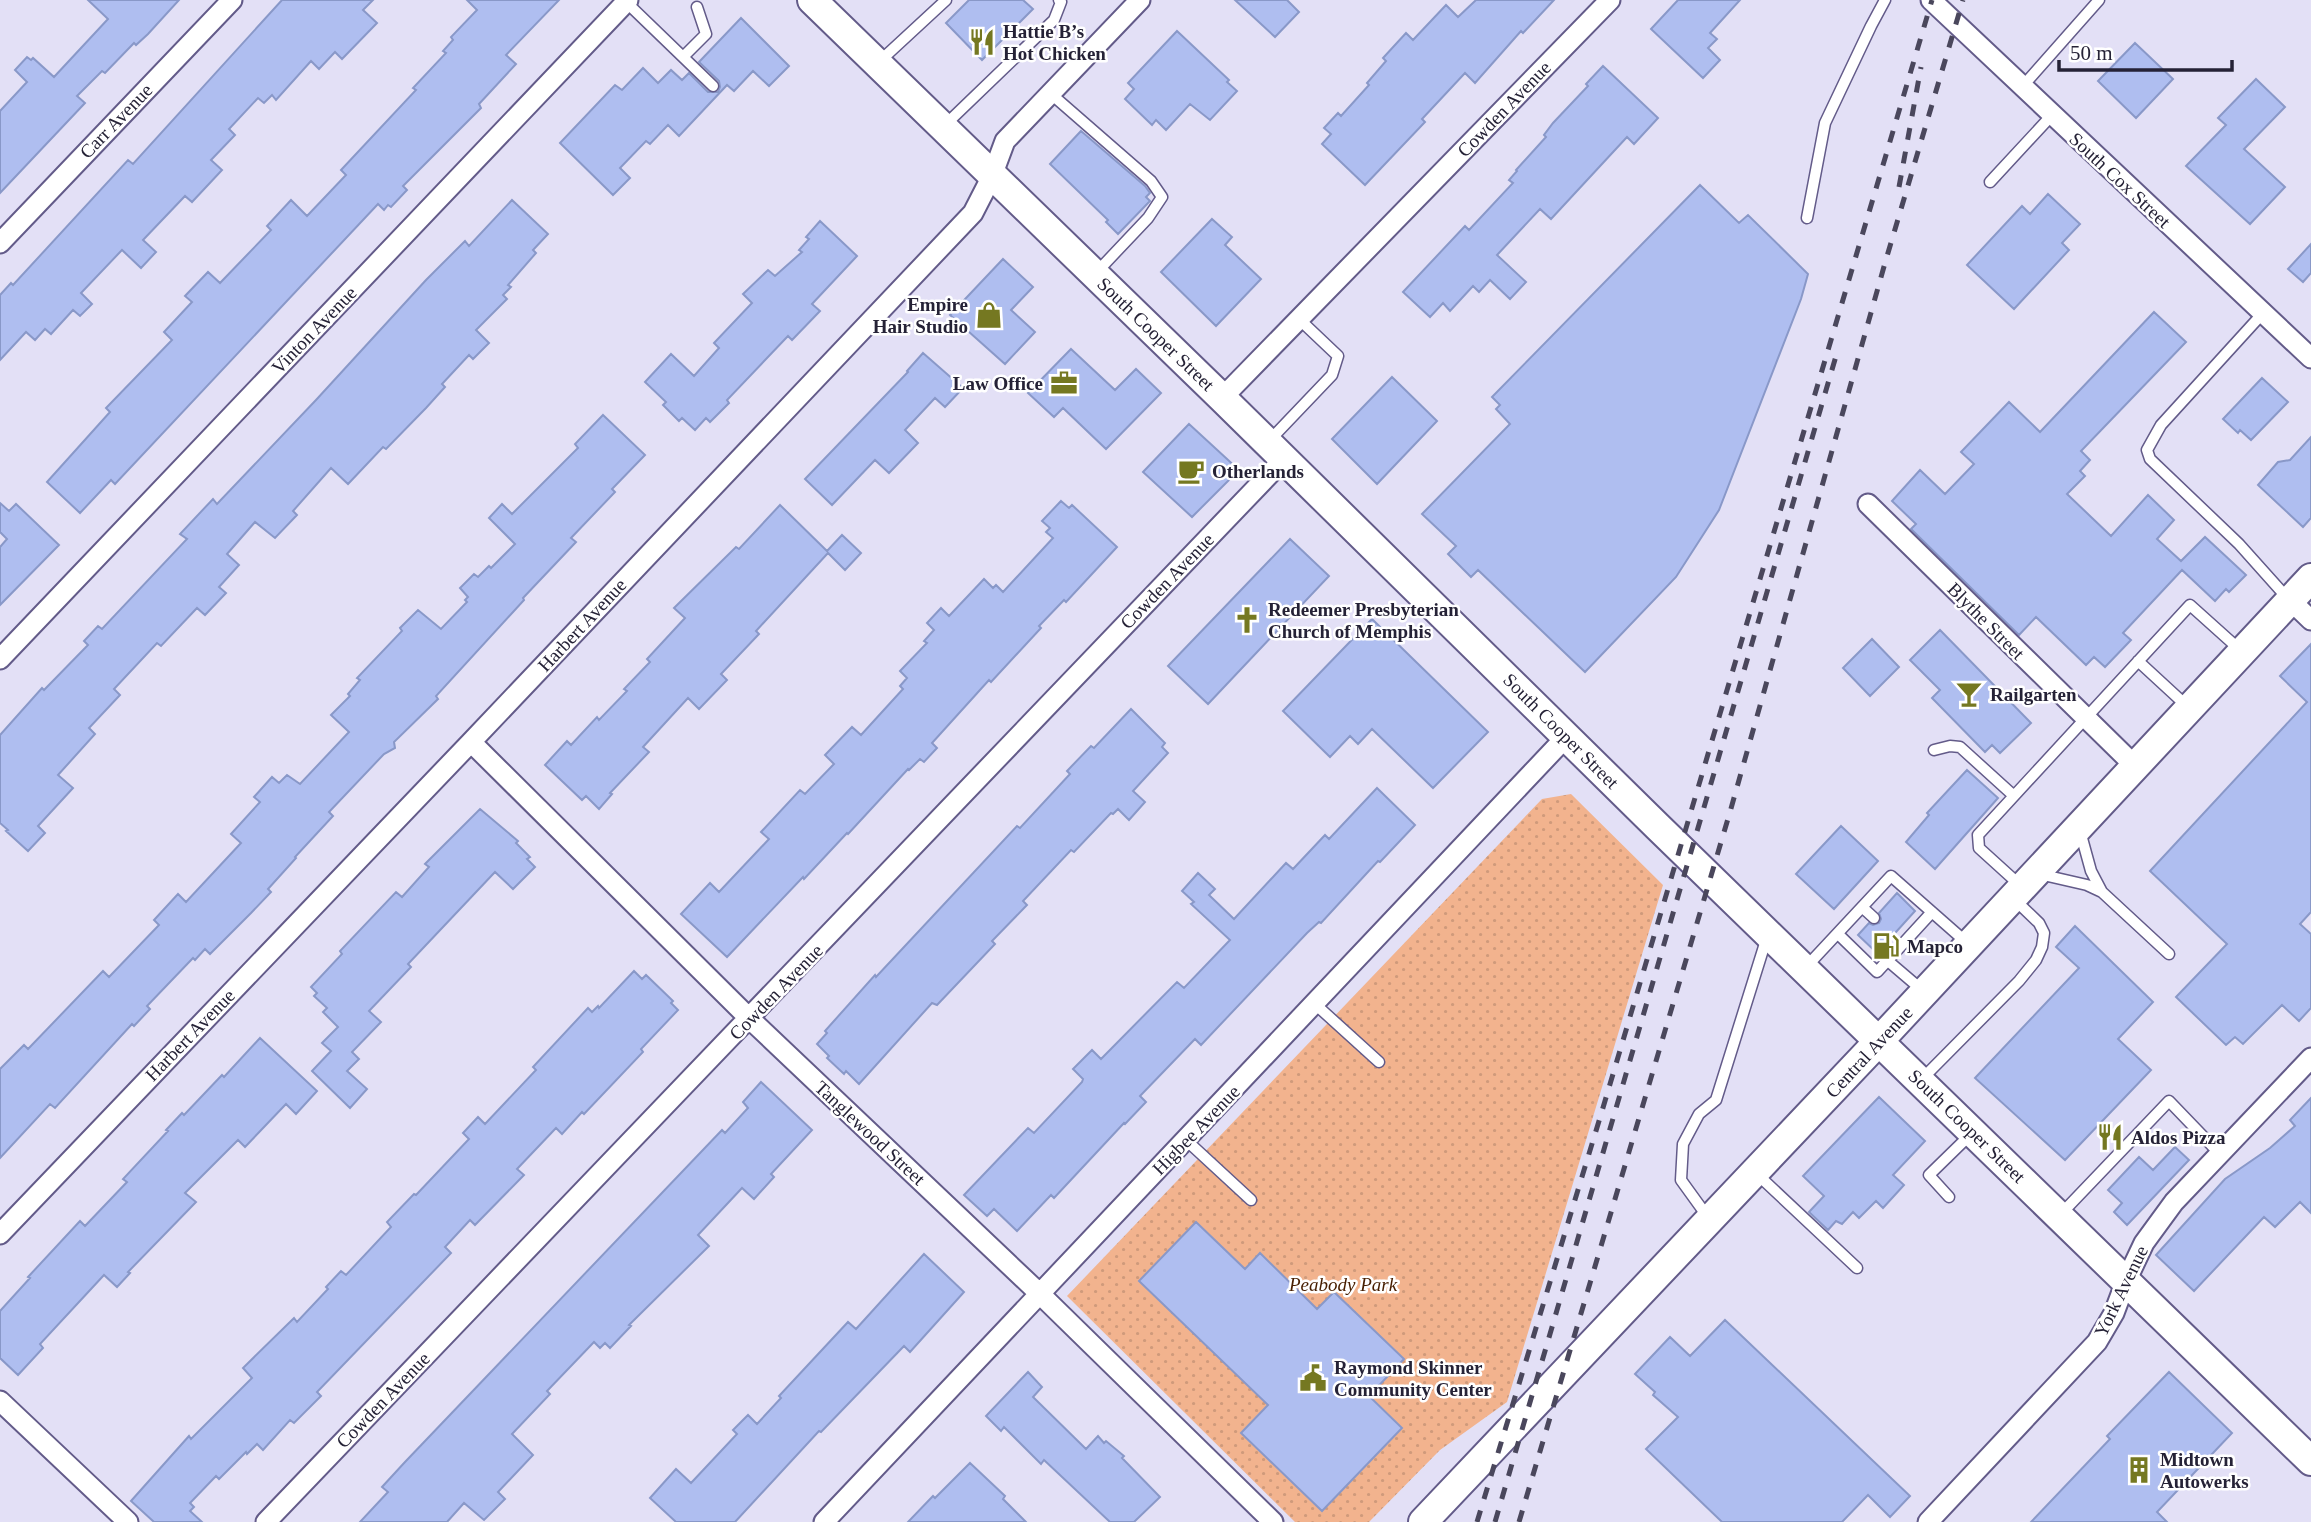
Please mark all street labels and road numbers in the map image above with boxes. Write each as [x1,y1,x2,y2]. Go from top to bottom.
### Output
street label: Cowden Avenue [1453,57,1555,161]
street label: Carr Avenue [75,79,157,163]
street label: South Cox Street [2065,128,2175,232]
street label: South Cooper Street [1093,273,1219,396]
street label: Vinton Avenue [267,282,361,378]
street label: Cowden Avenue [1116,529,1218,633]
street label: Harbert Avenue [534,574,630,676]
street label: Blythe Street [1943,578,2029,664]
street label: South Cooper Street [1499,669,1623,793]
street label: Cowden Avenue [725,940,827,1044]
street label: Harbert Avenue [141,985,239,1085]
street label: Central Avenue [1821,1002,1917,1102]
street label: South Cooper Street [1904,1065,2030,1188]
street label: Tanglewood Street [811,1077,930,1190]
street label: Higbee Avenue [1148,1081,1244,1179]
street label: York Avenue [2090,1242,2152,1340]
street label: Cowden Avenue [332,1348,434,1452]

